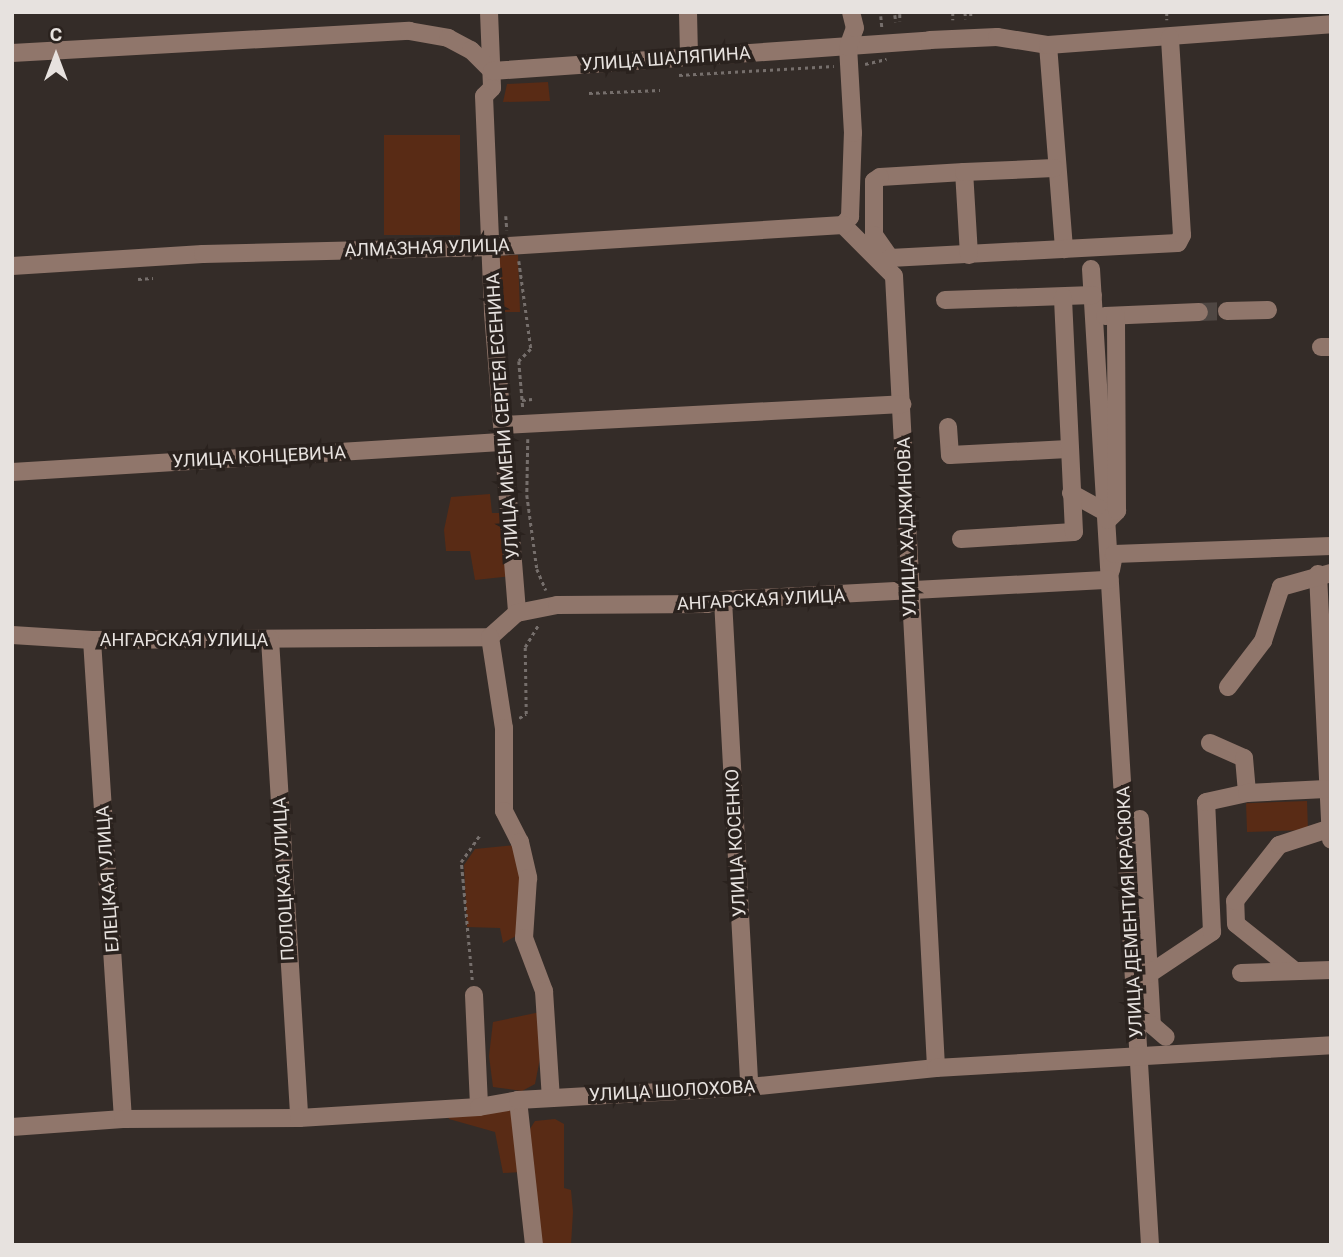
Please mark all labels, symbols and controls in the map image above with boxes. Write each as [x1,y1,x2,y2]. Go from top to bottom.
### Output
north arrow [21,21,91,91]
text: С [50,23,62,46]
street label: УЛИЦА ШАЛЯПИНА [581,42,751,76]
street label: АЛМАЗНАЯ УЛИЦА [344,234,510,262]
street label: УЛИЦА ИМЕНИ СЕРГЕЯ ЕСЕНИНА [482,272,524,560]
street label: УЛИЦА ХАДЖИНОВА [893,437,921,617]
street label: УЛИЦА КОНЦЕВИЧА [172,442,346,472]
street label: АНГАРСКАЯ УЛИЦА [676,585,846,615]
street label: АНГАРСКАЯ УЛИЦА [100,629,268,651]
street label: УЛИЦА КОСЕНКО [721,768,751,918]
street label: УЛИЦА ДЕМЕНТИЯ КРАСЮКА [1113,785,1147,1039]
street label: ПОЛОЦКАЯ УЛИЦА [269,797,299,961]
street label: ЕЛЕЦКАЯ УЛИЦА [92,805,124,953]
street label: УЛИЦА ШОЛОХОВА [588,1076,756,1106]

